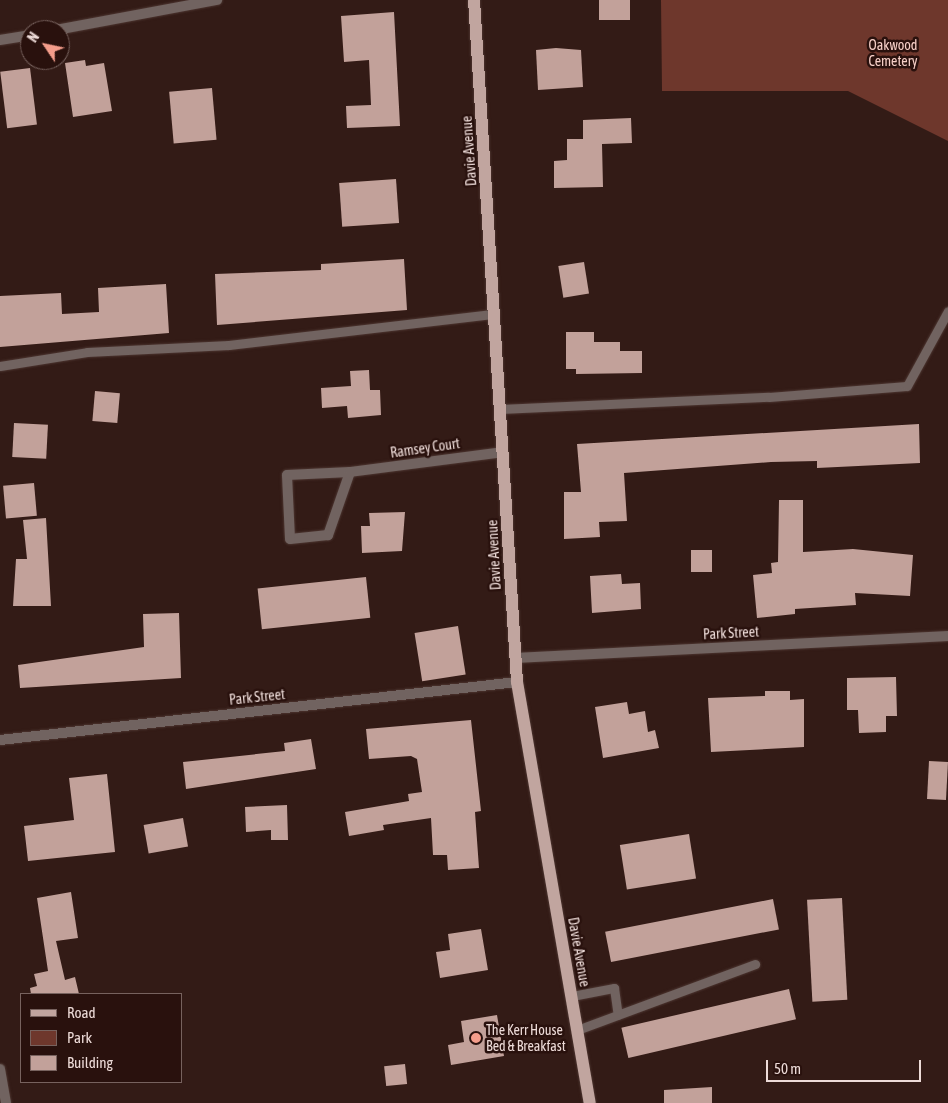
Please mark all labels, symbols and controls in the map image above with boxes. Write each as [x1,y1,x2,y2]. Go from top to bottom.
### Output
north arrow [20,20,70,70]
text: N [24,29,42,45]
park label: Oakwood Cemetery [868,37,918,70]
street label: Davie Avenue [458,115,480,187]
street label: Ramsey Court [389,435,461,461]
street label: Davie Avenue [484,519,504,591]
street label: Park Street [703,623,759,643]
street label: Park Street [228,686,286,708]
street label: Davie Avenue [565,916,593,988]
legend [20,993,182,1083]
text: Road [67,1004,96,1021]
place label: The Kerr House Bed & Breakfast [486,1022,566,1054]
text: Park [67,1029,92,1046]
marker: The Kerr House Bed & Breakfast [470,1032,482,1044]
scale bar [768,1050,923,1082]
text: Building [67,1054,113,1071]
text: 50 m [774,1060,801,1077]

